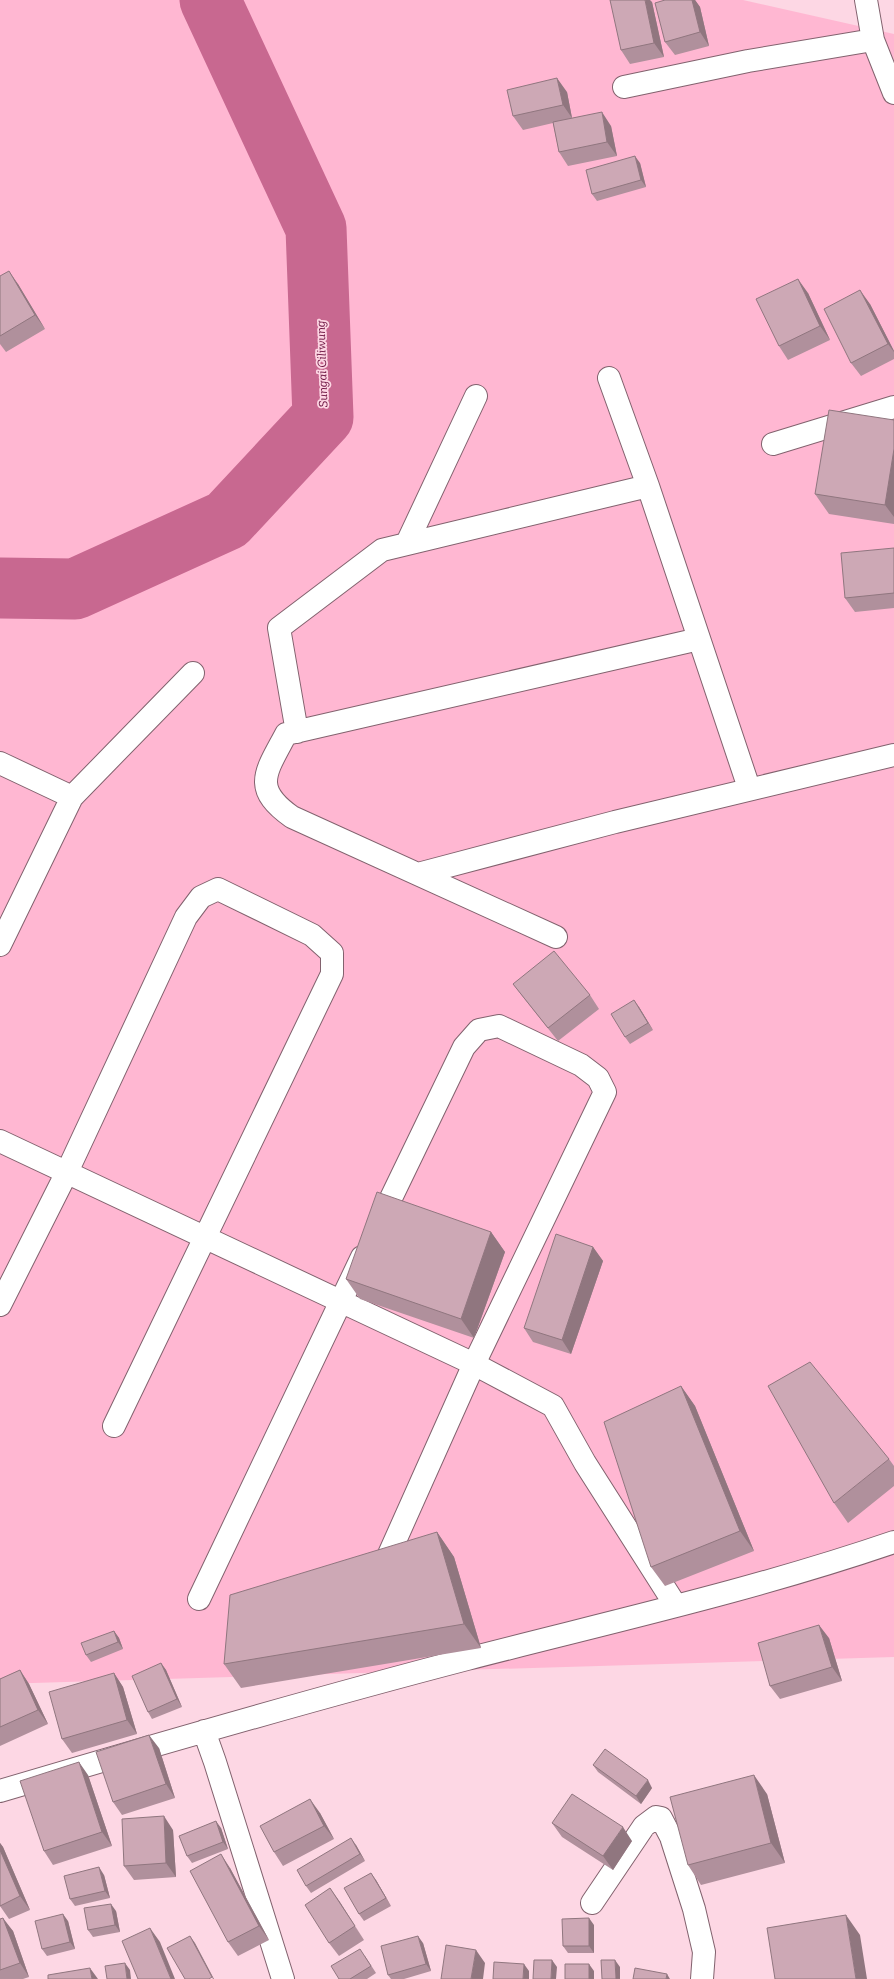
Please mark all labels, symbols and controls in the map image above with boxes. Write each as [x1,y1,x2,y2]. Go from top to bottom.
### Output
water label: Sungai Ciliwung [312,320,331,408]

